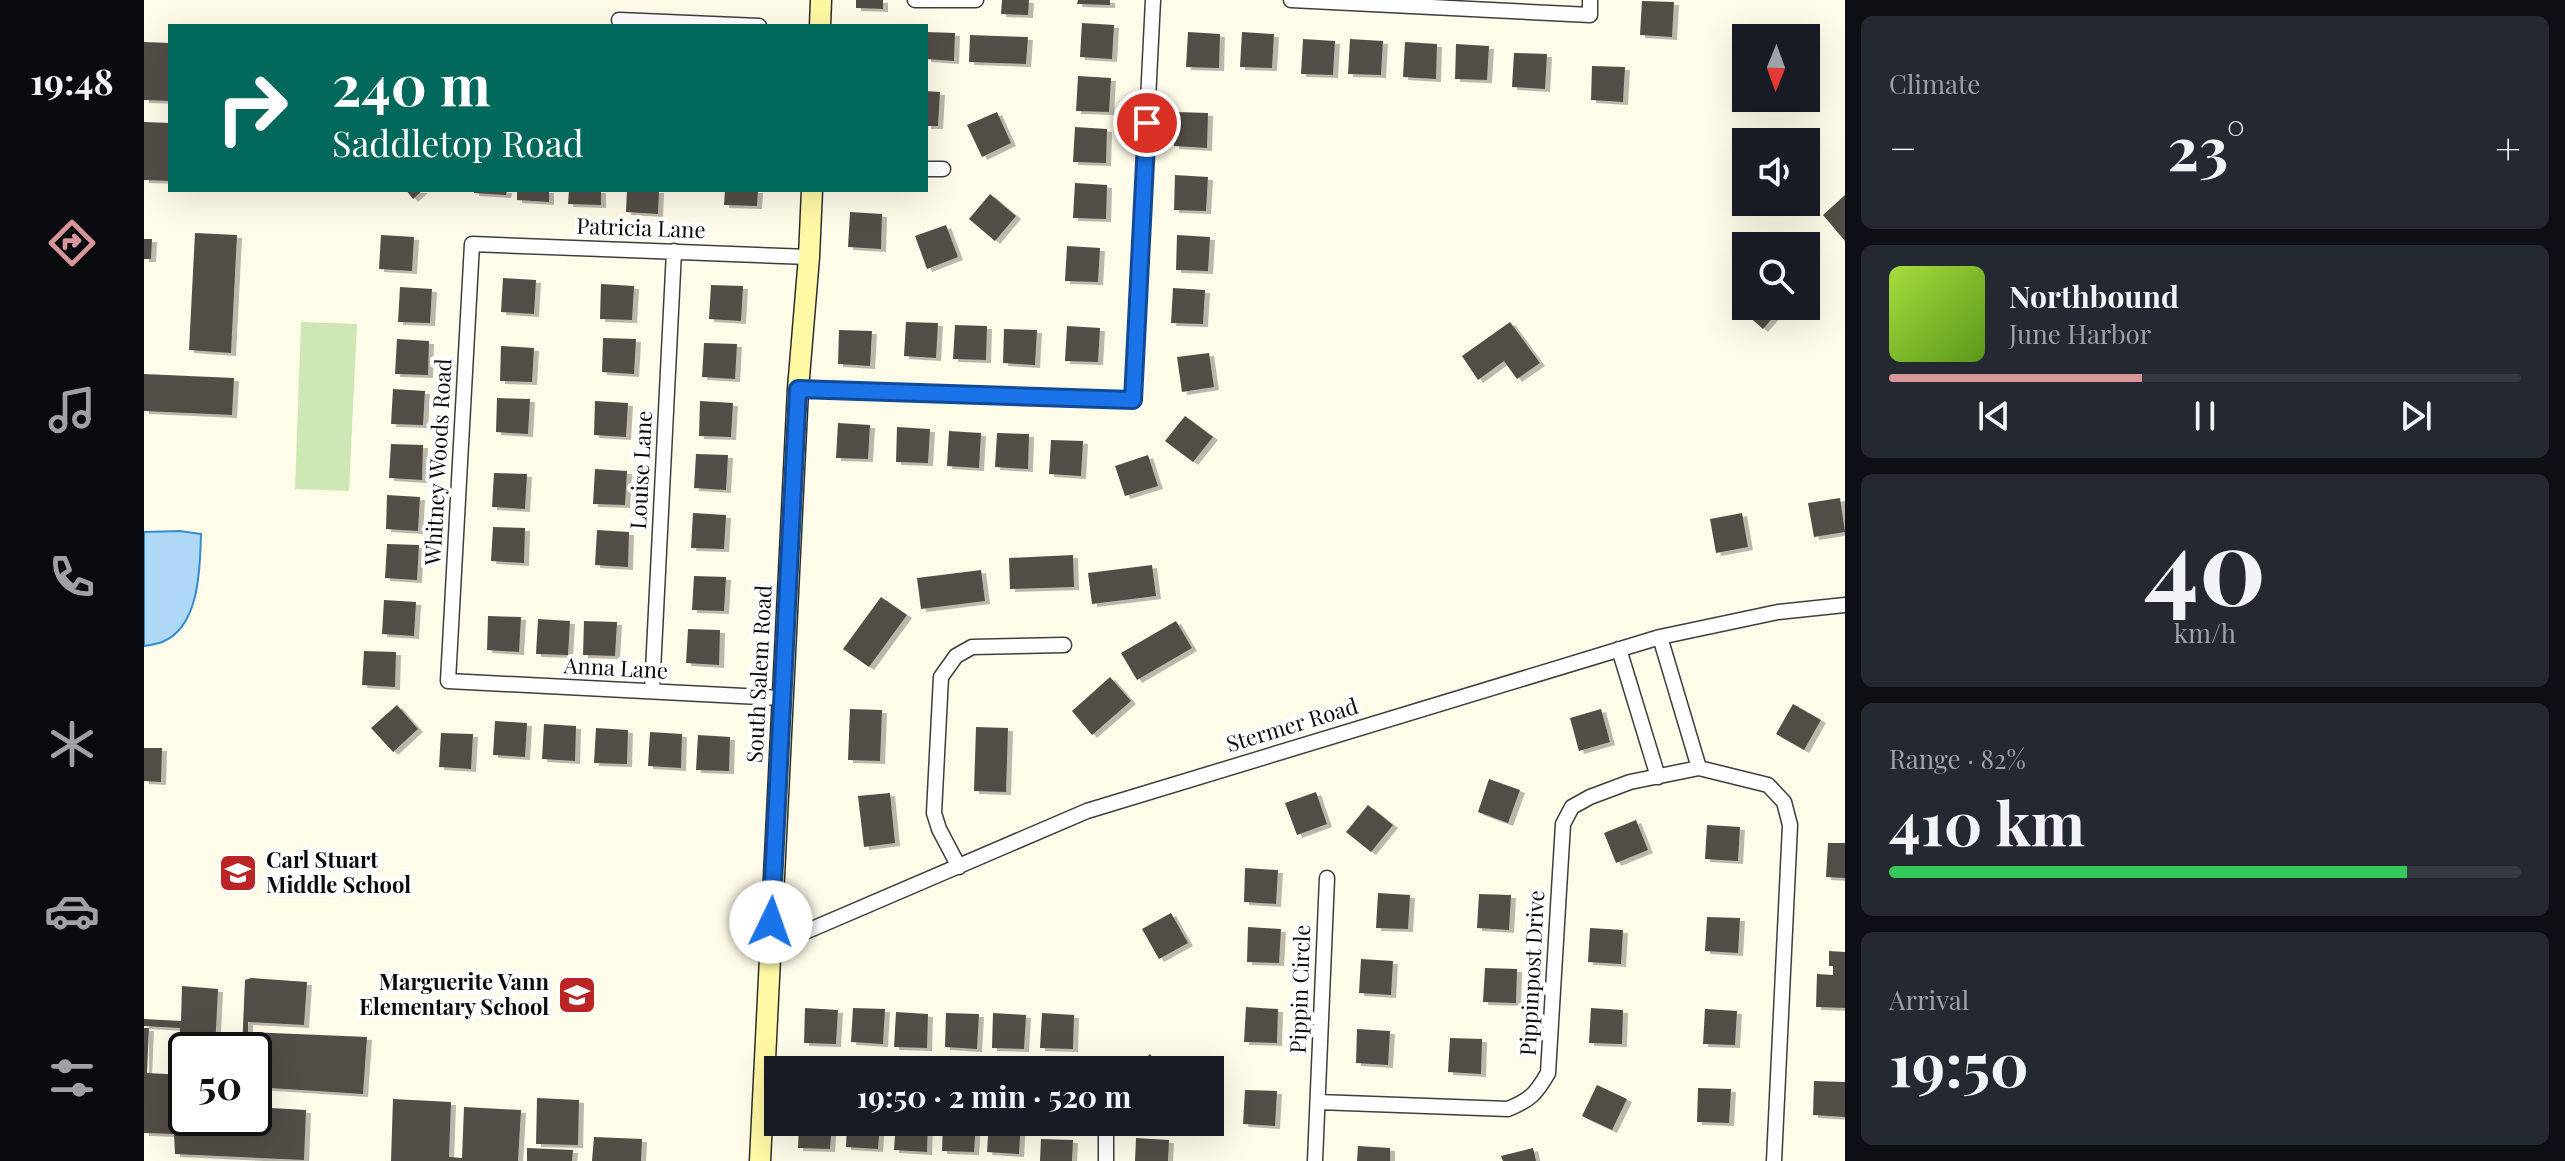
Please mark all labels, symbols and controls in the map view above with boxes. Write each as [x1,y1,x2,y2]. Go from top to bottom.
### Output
north arrow [1732,24,1820,112]
map controls [1732,24,1820,320]
text: 240 m [332,46,491,121]
text: 19:48 [30,56,114,104]
icon: right [200,56,304,160]
text: Climate [1889,66,1980,101]
pin [1113,89,1181,157]
icon: arrive [1125,101,1169,145]
text: 23° [2168,106,2245,186]
text: − [1889,117,1917,176]
text: + [2495,117,2521,176]
text: Saddletop Road [332,118,584,166]
button: sound [1732,128,1820,216]
street label: Patricia Lane [576,210,706,244]
icon: directions [44,215,100,271]
button: search [1732,232,1820,320]
text: Northbound [2009,276,2179,316]
text: June Harbor [2009,316,2151,351]
street label: Whitney Woods Road [417,358,457,567]
icon: music [44,382,100,438]
icon: previous [1972,394,2016,438]
icon: pause [2183,394,2227,438]
icon: next [2394,394,2438,438]
street label: Louise Lane [622,410,658,530]
text: 40 [2144,493,2266,632]
icon: phone [44,549,100,605]
street label: South Salem Road [738,584,778,764]
text: km/h [2174,615,2236,650]
street label: Anna Lane [562,649,669,685]
street label: Stermer Road [1222,690,1361,758]
icon: climate [44,716,100,772]
text: Range · 82% [1889,741,2026,776]
text: 410 km [1889,781,2085,861]
place label: Carl Stuart Middle School [266,844,411,899]
school or university icon: Carl Stuart Middle School [217,852,259,894]
position arrow [729,880,813,964]
icon: car [44,883,100,939]
street label: Pippinpost Drive [1512,889,1550,1057]
street label: Pippin Circle [1282,924,1316,1054]
place label: Marguerite Vann Elementary School [359,966,549,1021]
school or university icon: Marguerite Vann Elementary School [556,974,598,1016]
text: Arrival [1889,982,1969,1017]
text: 19:50 [1889,1022,2029,1102]
speed limit sign: 50 [168,1032,272,1136]
icon: filters [44,1050,100,1106]
text: 19:50 · 2 min · 520 m [857,1076,1131,1116]

